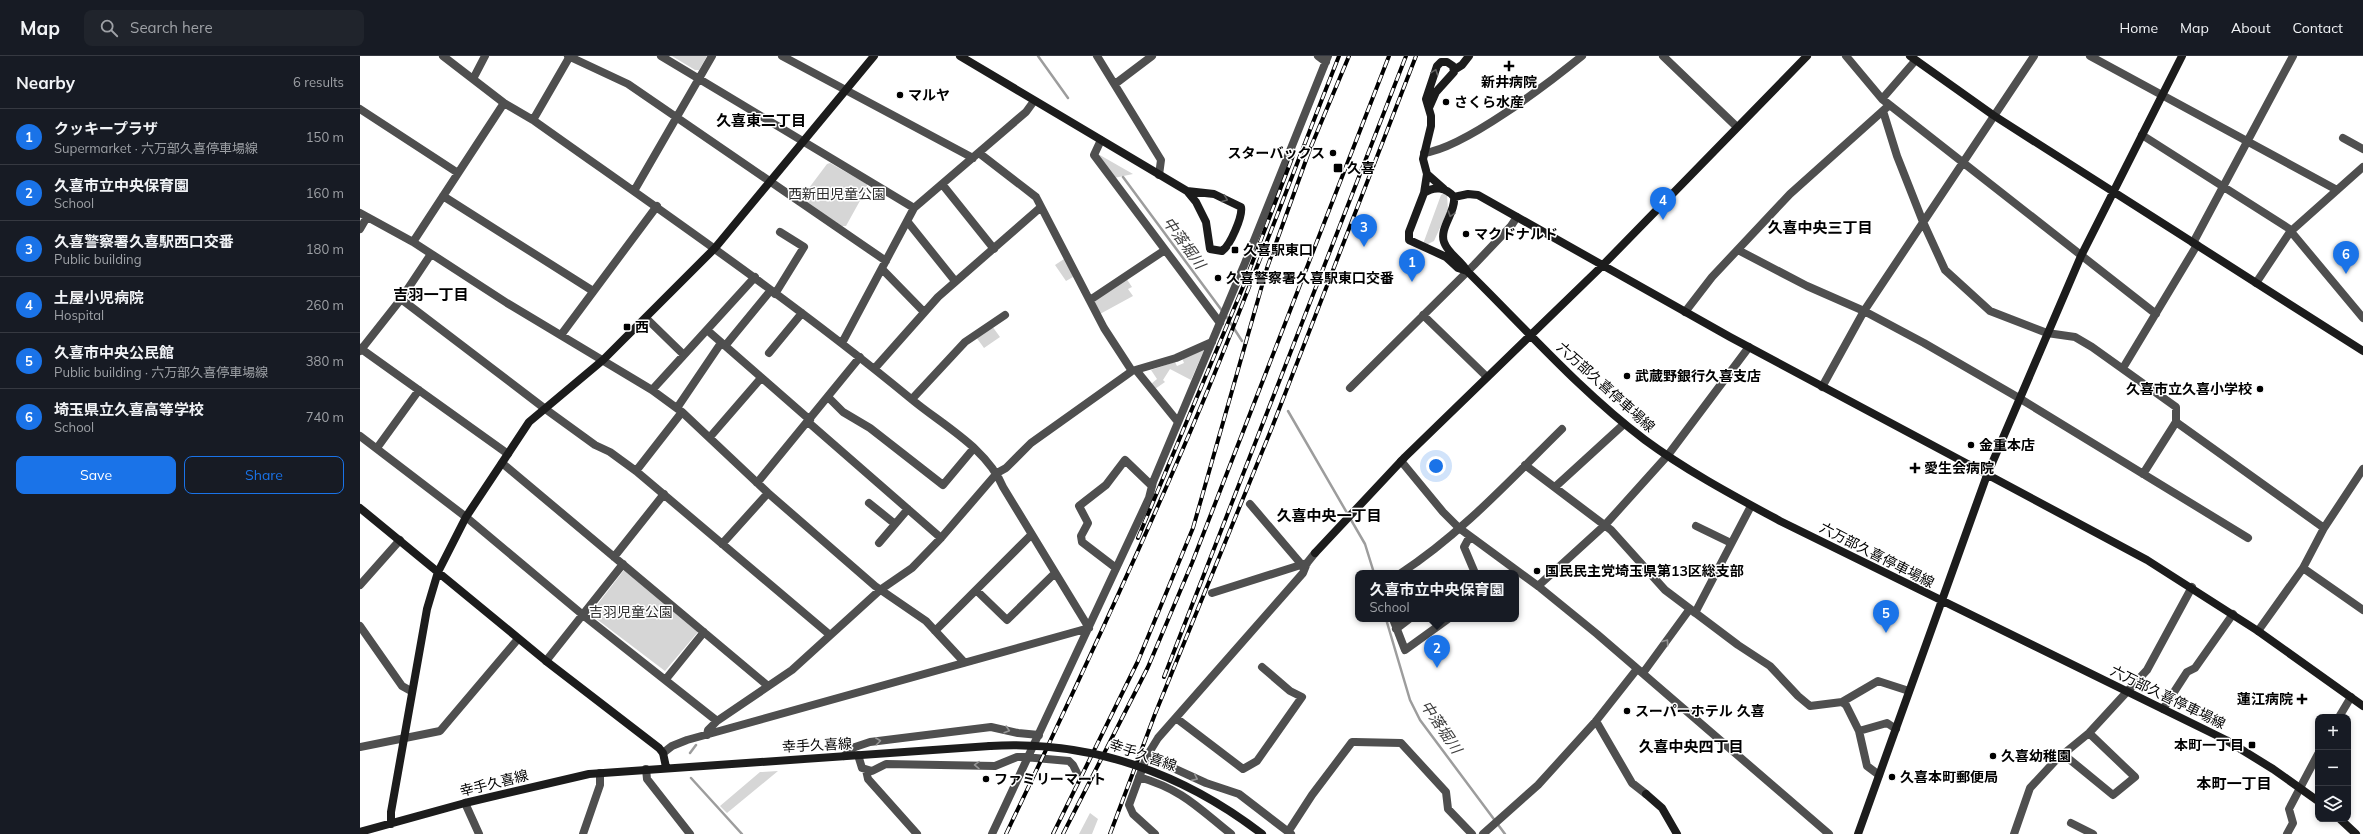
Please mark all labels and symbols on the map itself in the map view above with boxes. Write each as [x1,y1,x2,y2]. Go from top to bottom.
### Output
marker: 新井病院 [1503,60,1515,72]
one-way arrow [1431,68,1439,75]
place label: 新井病院 [1481,73,1537,91]
place label: マルヤ [908,86,950,104]
marker: マルヤ [895,90,905,100]
place label: さくら水産 [1454,93,1524,111]
marker: さくら水産 [1441,97,1451,107]
district label: 久喜東二丁目 [716,111,806,130]
place label: スターバックス [1228,144,1325,162]
marker: スターバックス [1328,148,1338,158]
place label: 久喜 [1347,159,1375,177]
marker: 久喜 [1332,162,1344,174]
park label: 西新田児童公園 [788,185,886,203]
pin: 4 [1650,187,1676,220]
one-way arrow [1221,194,1228,202]
one-way arrow [1447,210,1455,217]
water label: 中落堀川 [1159,213,1211,274]
pin: 3 [1351,214,1377,247]
district label: 久喜中央三丁目 [1767,218,1873,237]
place label: マクドナルド [1474,225,1558,243]
marker: マクドナルド [1461,229,1471,239]
place label: 久喜駅東口 [1243,241,1313,259]
pin: 6 [2333,241,2359,274]
marker: 久喜駅東口 [1230,245,1240,255]
pin: 1 [1399,249,1425,282]
place label: 久喜警察署久喜駅東口交番 [1226,269,1394,287]
marker: 久喜警察署久喜駅東口交番 [1213,273,1223,283]
district label: 吉羽一丁目 [393,285,469,304]
place label: 西 [635,318,649,336]
marker: 西 [622,322,632,332]
street label: 六万部久喜停車場線 [1553,338,1659,436]
place label: 武蔵野銀行久喜支店 [1635,367,1761,385]
marker: 武蔵野銀行久喜支店 [1622,371,1632,381]
place label: 久喜市立久喜小学校 [2126,380,2252,398]
marker: 久喜市立久喜小学校 [2255,384,2265,394]
place label: 金重本店 [1979,436,2035,454]
marker: 金重本店 [1966,440,1976,450]
your location [1426,456,1446,476]
place label: 愛生会病院 [1924,459,1994,477]
marker: 愛生会病院 [1909,462,1921,474]
district label: 久喜中央一丁目 [1276,506,1382,525]
street label: 六万部久喜停車場線 [1817,518,1937,592]
place label: 国民民主党埼玉県第13区総支部 [1545,562,1744,580]
marker: 国民民主党埼玉県第13区総支部 [1532,566,1542,576]
pin: 5 [1873,600,1899,633]
park label: 吉羽児童公園 [589,603,673,621]
pin: 2 [1424,635,1450,668]
one-way arrow [1661,639,1668,646]
street label: 六万部久喜停車場線 [2107,661,2229,733]
place label: 蓮江病院 [2237,690,2293,708]
marker: 蓮江病院 [2296,693,2308,705]
water label: 中落堀川 [1417,697,1467,759]
place label: スーパーホテル 久喜 [1635,702,1765,720]
marker: スーパーホテル 久喜 [1622,706,1632,716]
one-way arrow [1003,725,1010,734]
street label: 幸手久喜線 [782,734,852,756]
street label: 幸手久喜線 [1107,735,1179,775]
place label: 本町一丁目 [2174,736,2244,754]
one-way arrow [875,737,881,746]
district label: 久喜中央四丁目 [1638,737,1744,756]
marker: 本町一丁目 [2247,740,2257,750]
place label: 久喜幼稚園 [2001,747,2071,765]
marker: 久喜幼稚園 [1988,751,1998,761]
one-way arrow [974,761,980,769]
street label: 幸手久喜線 [458,766,530,800]
place label: 久喜本町郵便局 [1900,768,1998,786]
place label: ファミリーマート [994,770,1106,788]
marker: 久喜本町郵便局 [1887,772,1897,782]
one-way arrow [1191,773,1199,781]
marker: ファミリーマート [981,774,991,784]
district label: 本町一丁目 [2196,774,2272,793]

